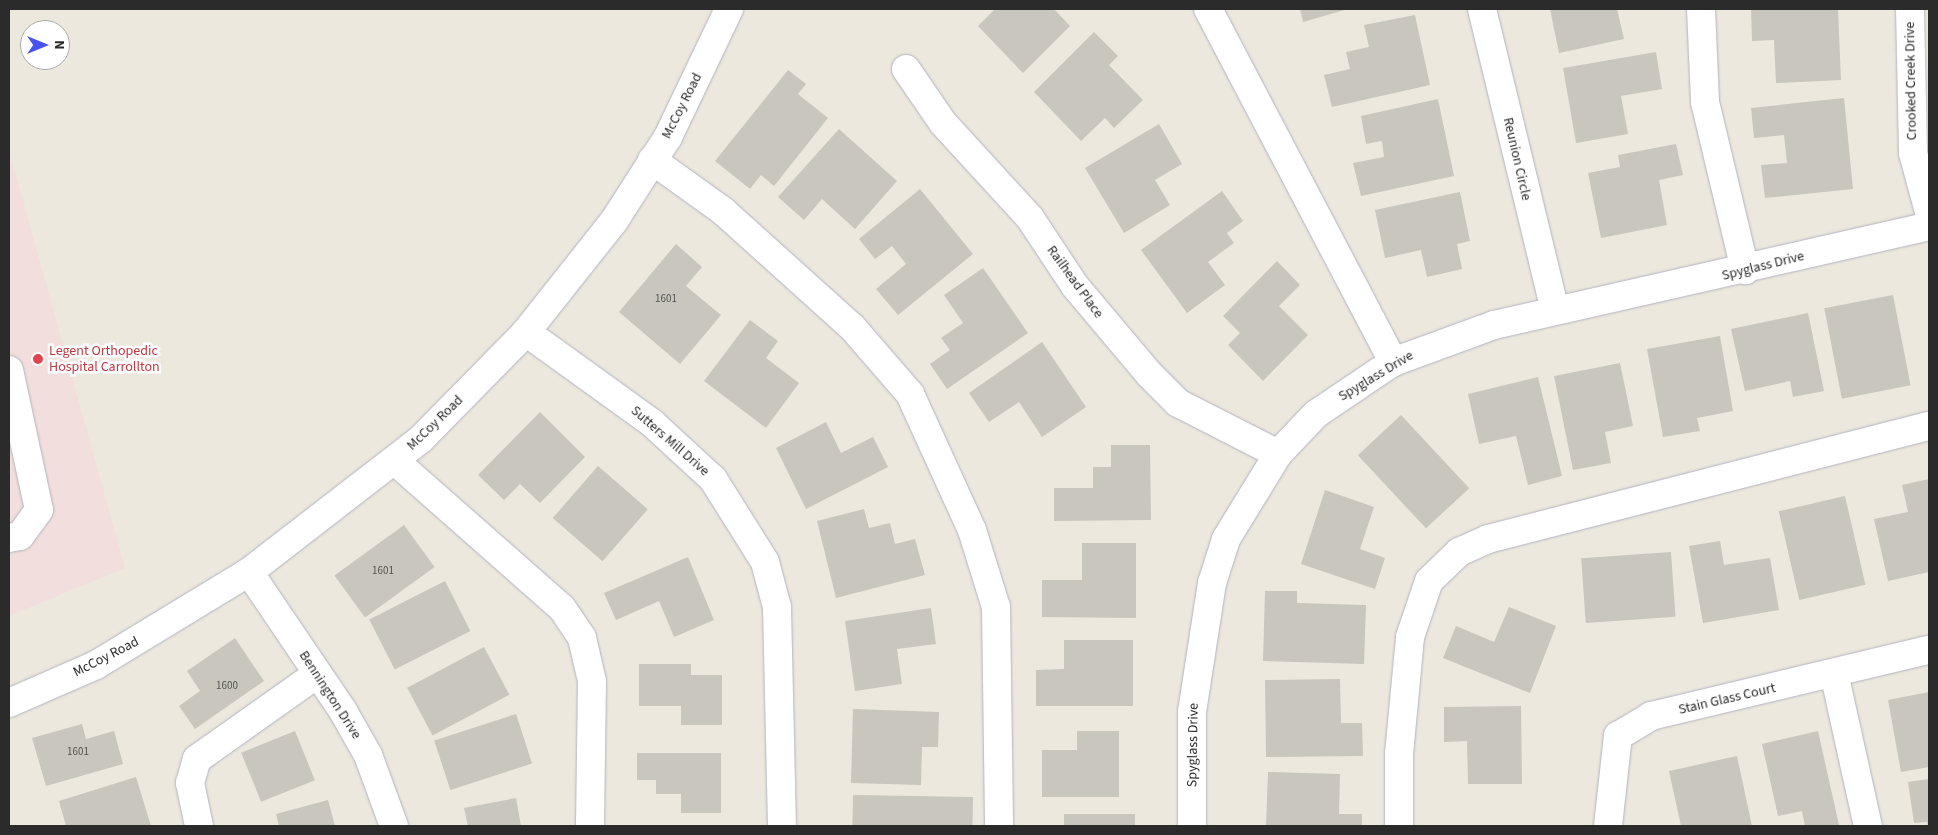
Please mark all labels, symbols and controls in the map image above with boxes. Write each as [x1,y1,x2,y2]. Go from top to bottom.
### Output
north arrow [20,20,70,70]
street label: Crooked Creek Drive [1902,21,1920,141]
text: N [49,40,69,50]
street label: McCoy Road [658,70,706,142]
street label: Reunion Circle [1499,116,1535,202]
street label: Railhead Place [1043,242,1107,322]
street label: Spyglass Drive [1720,248,1806,284]
house number: 1601 [655,292,677,306]
place label: Legent Orthopedic Hospital Carrollton [49,343,160,376]
street label: Spyglass Drive [1336,347,1416,405]
marker: Legent Orthopedic Hospital Carrollton [31,352,45,366]
street label: McCoy Road [403,392,467,454]
street label: Sutters Mill Drive [627,402,713,480]
house number: 1601 [372,564,394,578]
street label: McCoy Road [70,633,142,681]
street label: Bennington Drive [295,648,365,742]
house number: 1600 [216,679,238,693]
street label: Stain Glass Court [1677,680,1777,718]
street label: Spyglass Drive [1184,703,1202,787]
house number: 1601 [67,745,89,759]

